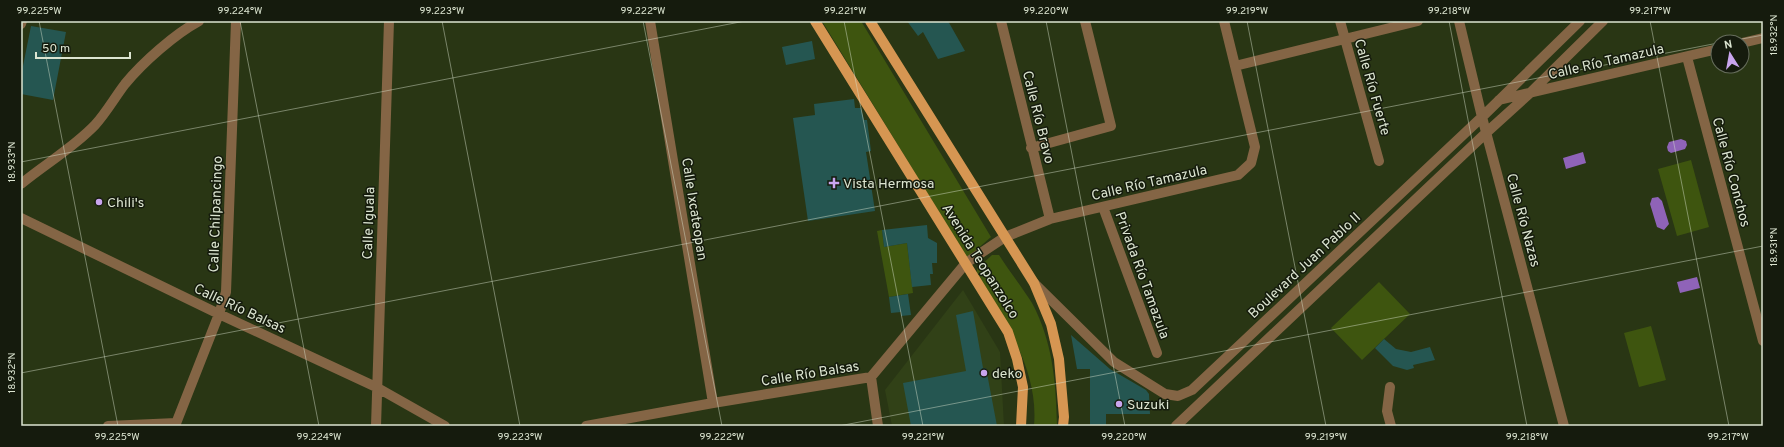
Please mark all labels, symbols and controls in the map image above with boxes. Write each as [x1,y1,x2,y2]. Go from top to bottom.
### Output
text: 99.225°W [16,5,62,18]
text: 99.224°W [217,5,263,18]
text: 99.223°W [420,5,464,18]
text: 99.222°W [620,5,666,18]
text: 99.221°W [824,5,866,18]
text: 99.220°W [1023,5,1069,18]
text: 99.219°W [1226,5,1268,18]
text: 99.218°W [1428,5,1470,18]
text: 99.217°W [1629,5,1671,18]
text: 18.932°N [1768,14,1781,56]
scale bar [36,34,130,60]
north arrow [1710,34,1750,74]
street label: Calle Río Fuerte [1350,37,1393,138]
text: N [1723,38,1733,53]
text: 50 m [42,41,70,57]
street label: Calle Río Tamazula [1547,41,1666,84]
street label: Calle Río Bravo [1018,69,1057,166]
street label: Calle Río Conchos [1708,116,1753,229]
text: 18.933°N [6,141,19,183]
street label: Calle Chilpancingo [206,155,227,273]
street label: Calle Ixcateopan [677,157,710,262]
street label: Calle Río Tamazula [1090,162,1209,205]
street label: Calle Río Nazas [1502,172,1543,269]
place label: Vista Hermosa [843,176,934,193]
marker: Vista Hermosa [828,177,840,189]
street label: Calle Iguala [360,186,379,260]
place label: Chili's [107,195,144,212]
marker: Chili's [94,197,104,207]
street label: Avenida Teopanzolco [937,201,1022,323]
street label: Privada Río Tamazula [1111,210,1173,341]
street label: Boulevard Juan Pablo II [1245,210,1365,323]
text: 18.931°N [1768,228,1781,266]
street label: Calle Río Balsas [191,281,288,338]
text: 18.932°N [6,352,19,394]
street label: Calle Río Balsas [760,358,861,391]
place label: deko [992,366,1022,383]
marker: deko [979,368,989,378]
place label: Suzuki [1127,397,1169,414]
marker: Suzuki [1114,399,1124,409]
text: 99.225°W [94,431,140,444]
text: 99.224°W [296,431,342,444]
text: 99.223°W [498,431,542,444]
text: 99.222°W [699,431,745,444]
text: 99.221°W [902,431,944,444]
text: 99.220°W [1101,431,1147,444]
text: 99.219°W [1305,431,1347,444]
text: 99.218°W [1506,431,1548,444]
text: 99.217°W [1707,431,1749,444]

